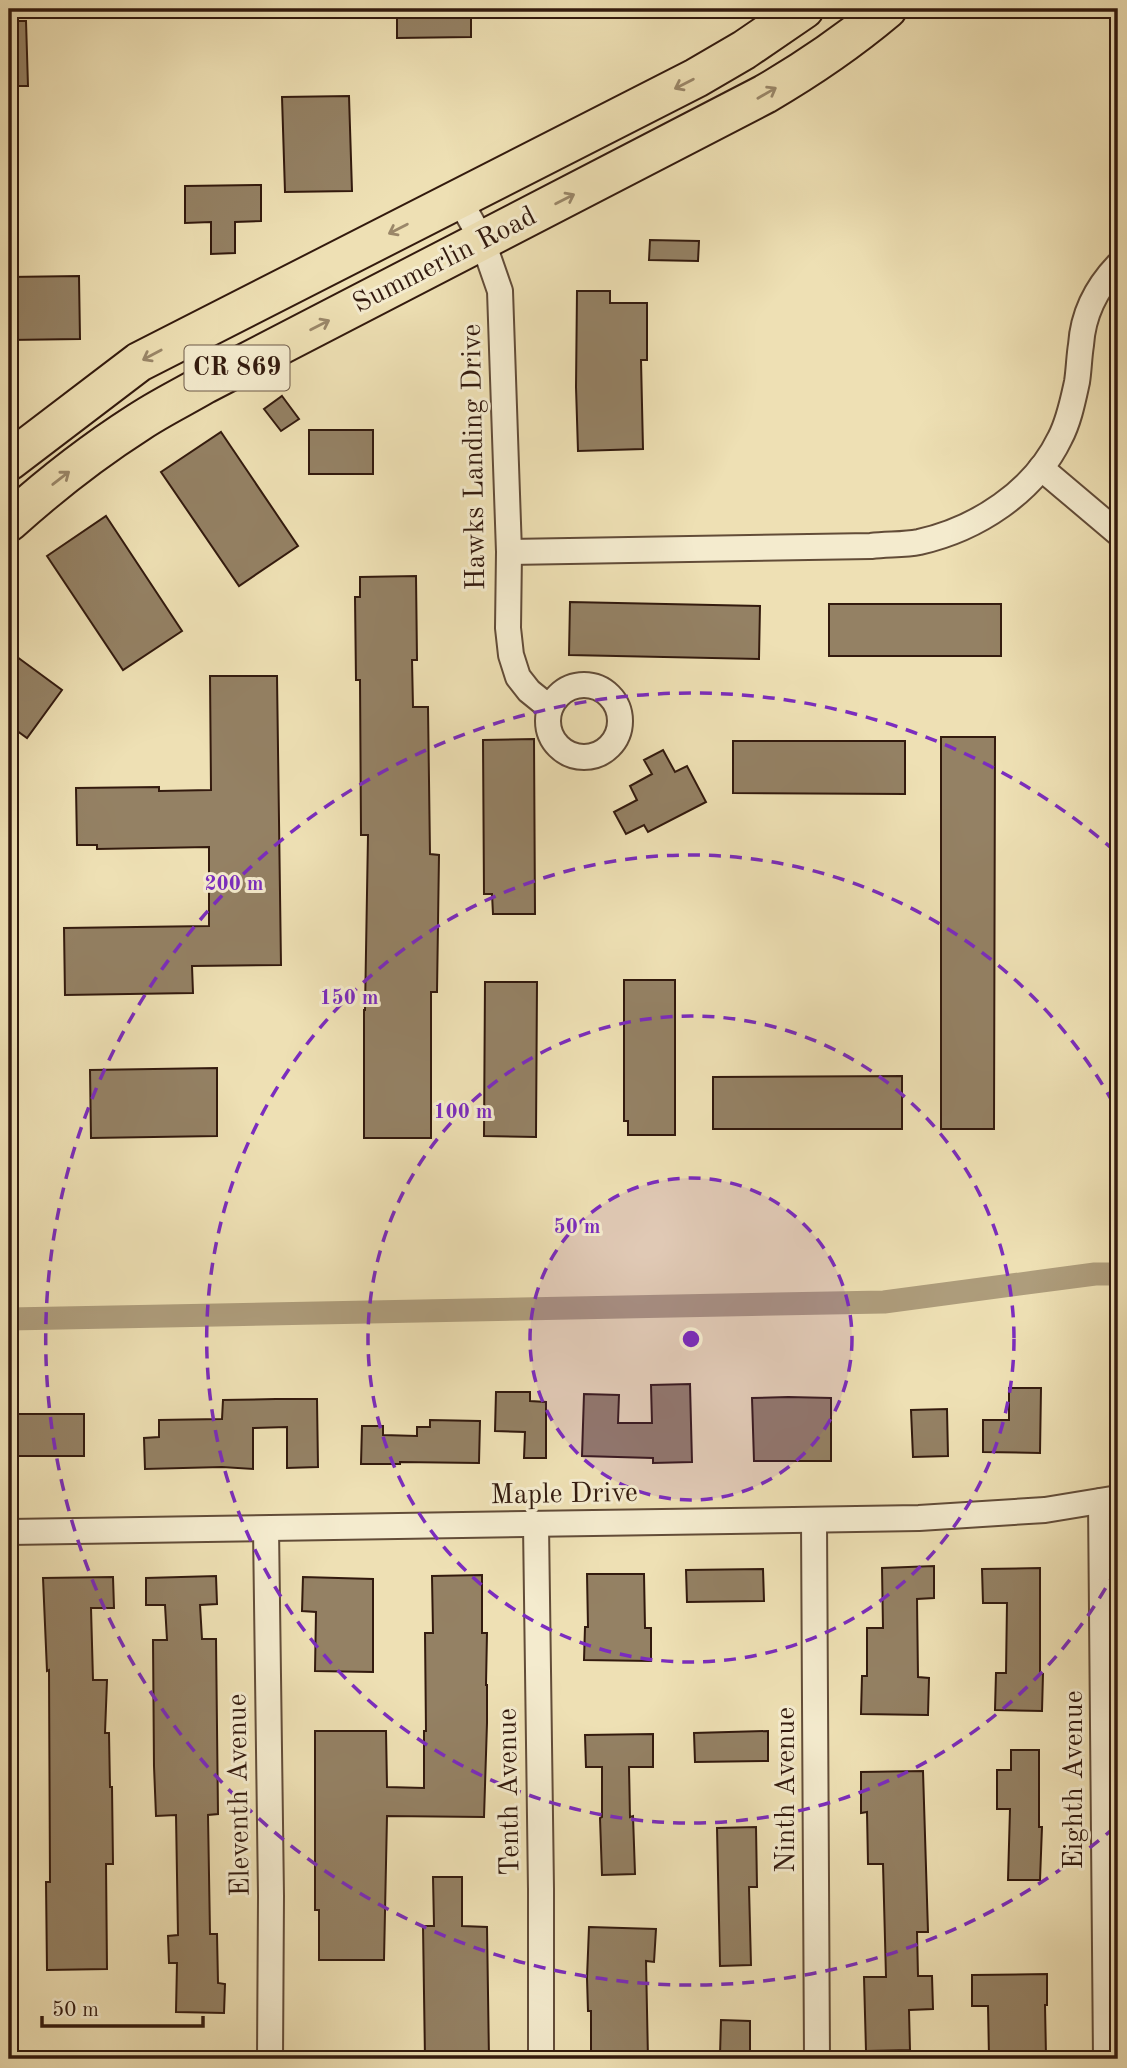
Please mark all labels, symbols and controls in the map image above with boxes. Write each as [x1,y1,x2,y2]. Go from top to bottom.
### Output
one-way arrow [675,78,695,92]
one-way arrow [756,86,776,100]
one-way arrow [554,192,575,206]
street label: Summerlin Road [349,203,541,319]
one-way arrow [388,222,409,236]
one-way arrow [309,318,330,332]
street label: Hawks Landing Drive [459,323,491,591]
road number: CR 869 [184,346,290,390]
one-way arrow [142,349,163,362]
one-way arrow [51,470,69,485]
text: 200 m [204,874,264,895]
text: 150 m [319,988,379,1009]
text: 100 m [433,1102,493,1123]
text: 50 m [553,1217,601,1238]
centre of rings [679,1327,703,1351]
street label: Maple Drive [490,1480,638,1510]
street label: Eighth Avenue [1061,1690,1089,1870]
street label: Eleventh Avenue [224,1693,256,1897]
street label: Ninth Avenue [773,1707,801,1873]
street label: Tenth Avenue [495,1708,525,1876]
scale bar [42,1984,203,2028]
text: 50 m [52,2000,99,2021]

